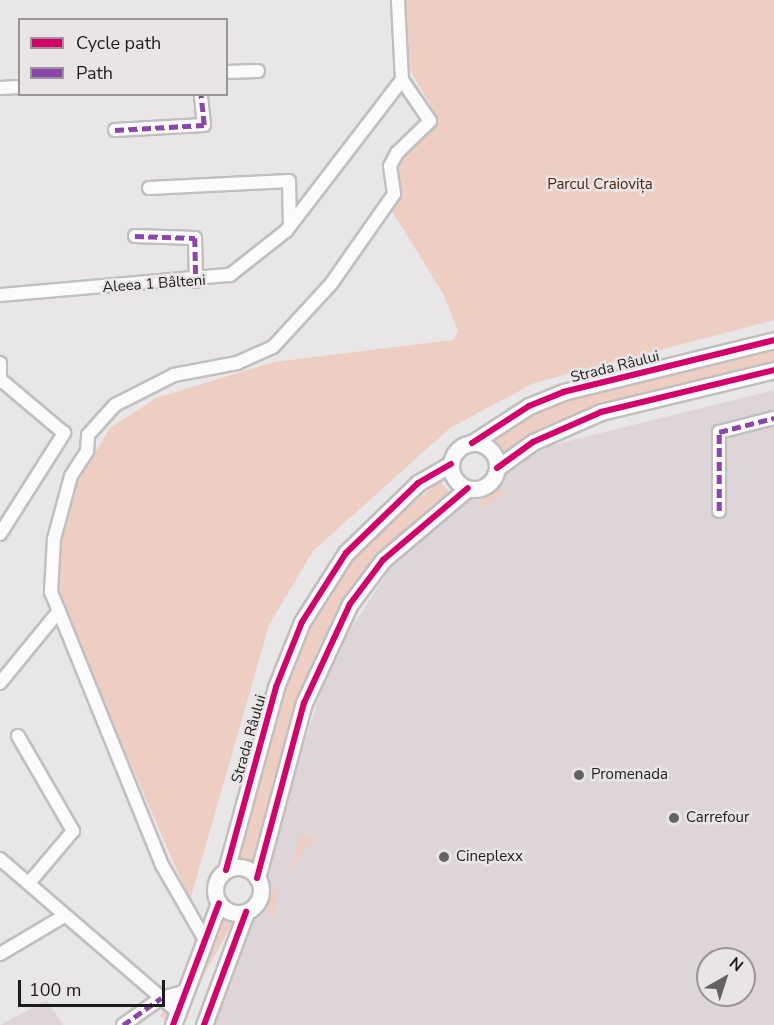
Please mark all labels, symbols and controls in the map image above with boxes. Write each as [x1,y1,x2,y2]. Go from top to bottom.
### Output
legend [18,18,228,96]
text: Cycle path [76,31,161,55]
text: Path [76,61,113,85]
park label: Parcul Craiovița [547,176,653,194]
street label: Aleea 1 Bâlteni [102,271,206,297]
street label: Strada Râului [569,347,661,387]
street label: Strada Râului [228,693,270,785]
place label: Promenada [591,766,668,784]
marker: Promenada [572,768,586,782]
place label: Carrefour [686,809,749,827]
marker: Carrefour [667,811,681,825]
place label: Cineplexx [456,848,523,866]
marker: Cineplexx [437,850,451,864]
north arrow [696,947,756,1007]
text: N [724,952,748,977]
scale bar [21,968,168,1006]
text: 100 m [29,978,81,1002]

